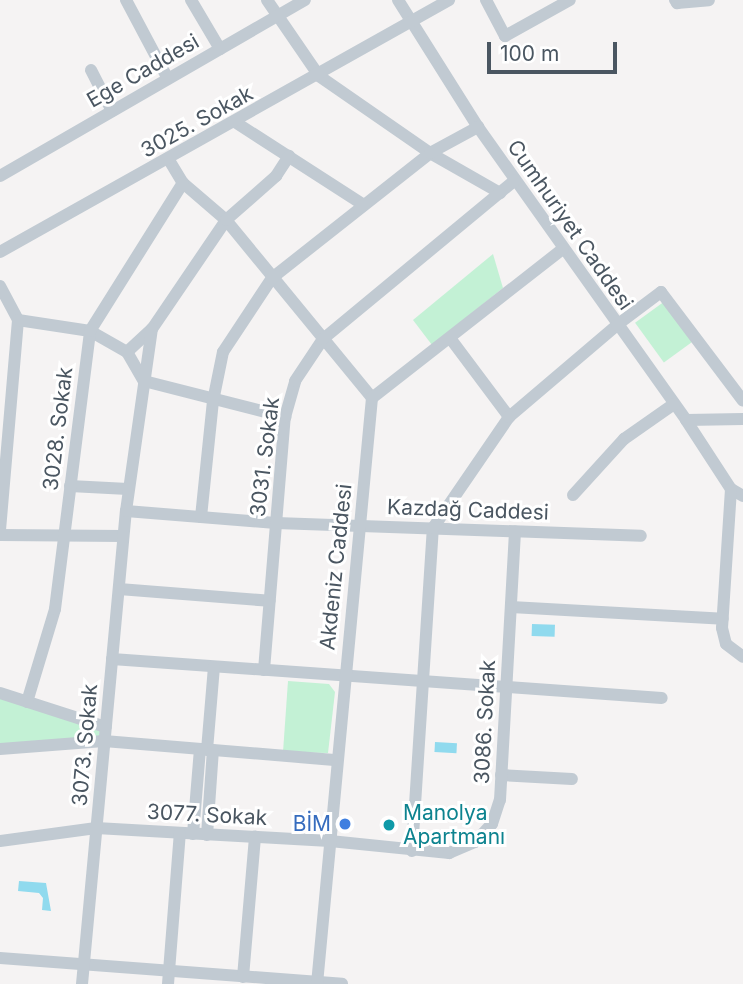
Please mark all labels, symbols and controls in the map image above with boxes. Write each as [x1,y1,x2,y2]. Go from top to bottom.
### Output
scale bar [491,28,620,72]
street label: Ege Caddesi [83,29,203,113]
text: 100 m [500,41,559,66]
street label: 3025. Sokak [137,81,257,163]
street label: Cumhuriyet Caddesi [502,135,638,315]
street label: 3028. Sokak [38,366,78,492]
street label: 3031. Sokak [245,396,285,518]
street label: Akdeniz Caddesi [315,483,357,651]
street label: Kazdağ Caddesi [387,495,549,525]
street label: 3086. Sokak [469,659,501,785]
street label: 3073. Sokak [67,683,103,807]
street label: 3077. Sokak [146,799,268,831]
place label: Manolya Apartmanı [403,800,505,850]
place label: BİM [293,811,331,837]
marker: BİM [337,816,353,832]
marker: Manolya Apartmanı [381,817,397,833]

